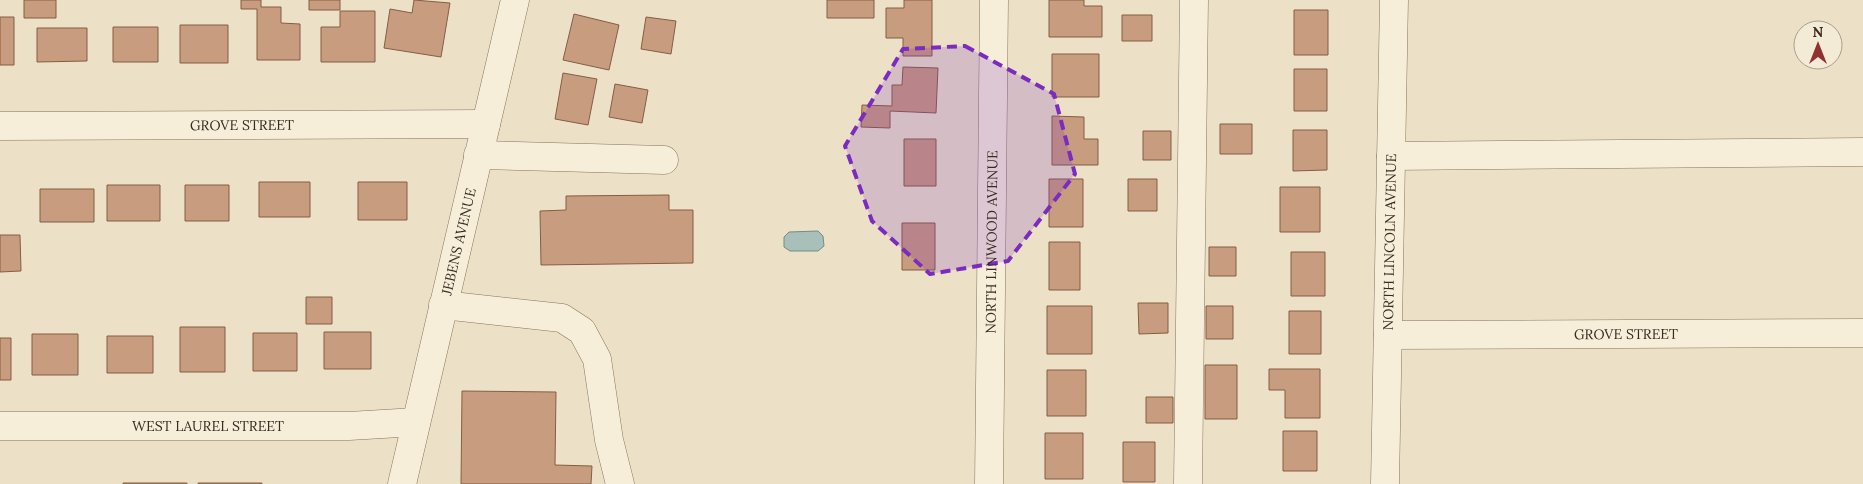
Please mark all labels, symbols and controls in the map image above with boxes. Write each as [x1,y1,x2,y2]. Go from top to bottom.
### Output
north arrow [1793,20,1843,70]
text: N [1813,23,1824,41]
street label: GROVE STREET [190,116,294,134]
street label: NORTH LINWOOD AVENUE [982,150,1001,334]
street label: NORTH LINCOLN AVENUE [1379,153,1400,331]
street label: JEBENS AVENUE [437,186,480,298]
street label: GROVE STREET [1574,325,1678,343]
street label: WEST LAUREL STREET [132,417,284,435]

